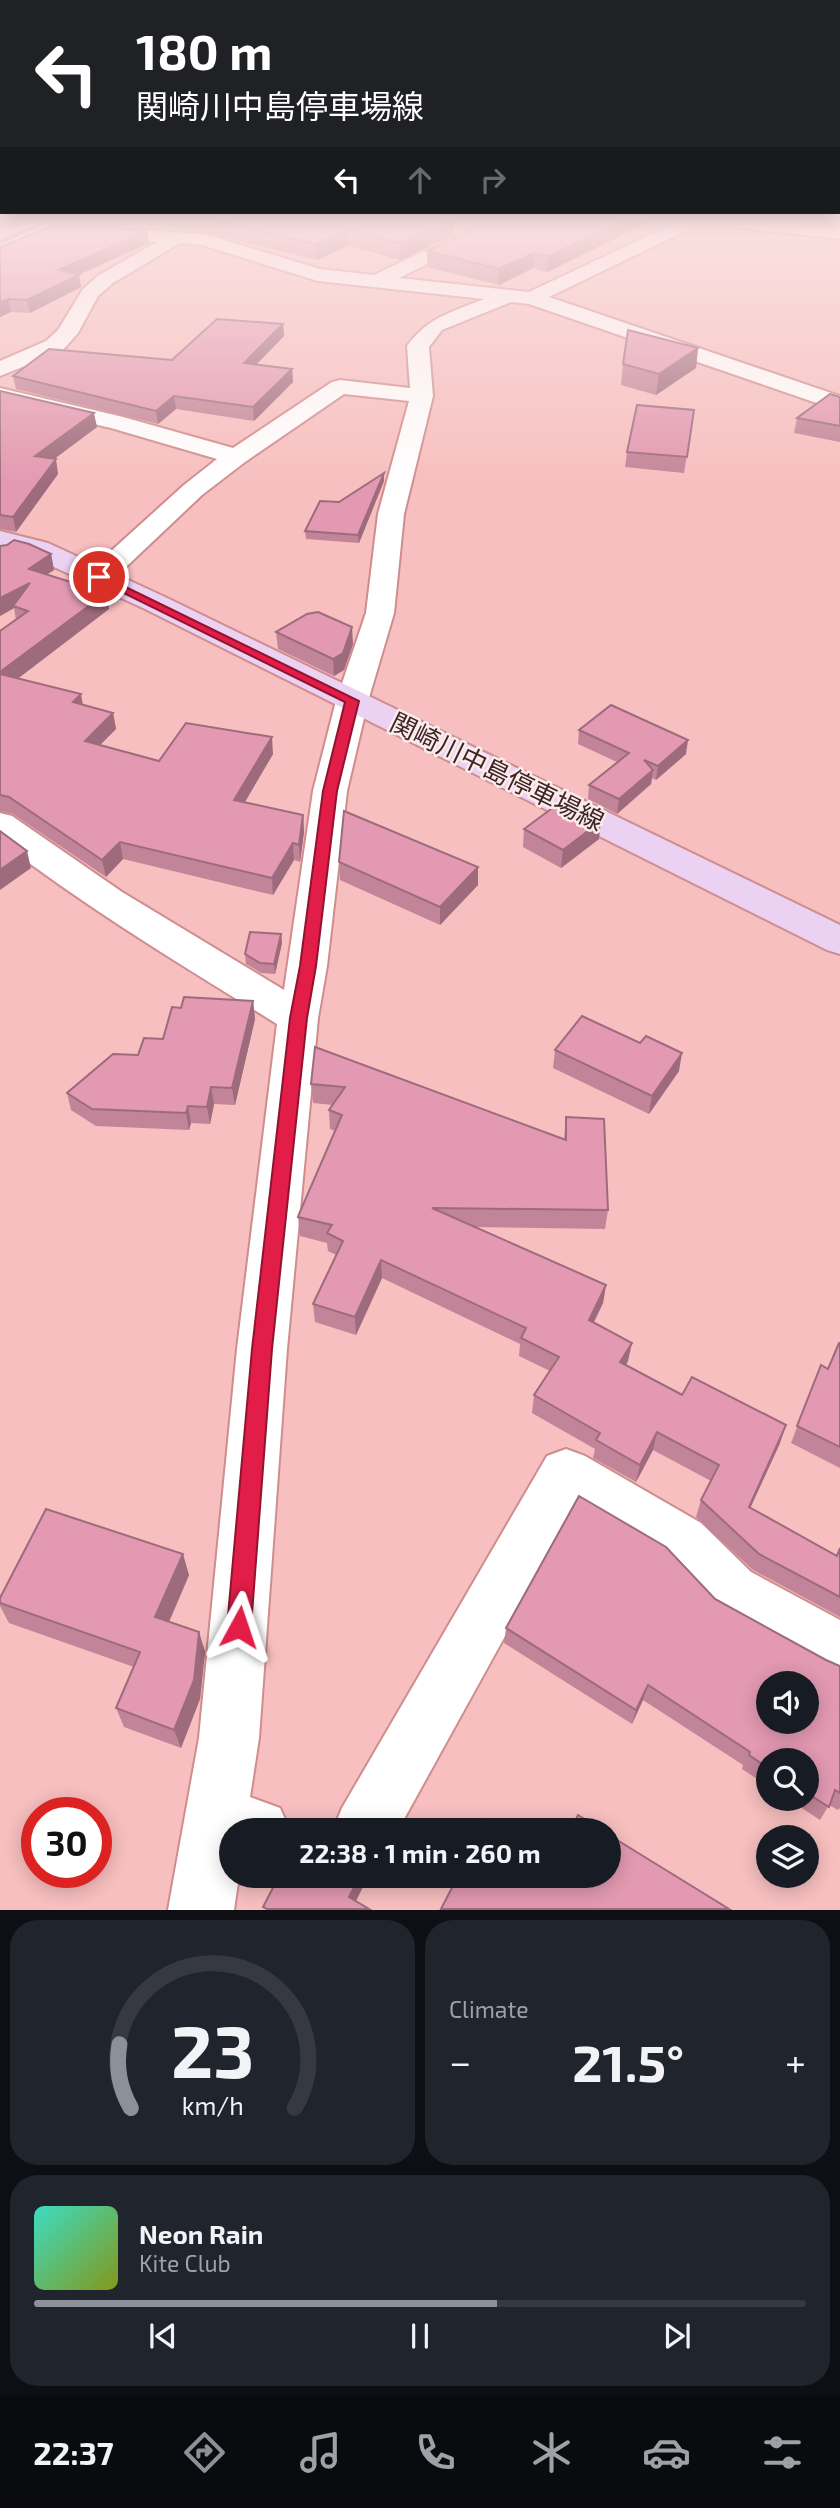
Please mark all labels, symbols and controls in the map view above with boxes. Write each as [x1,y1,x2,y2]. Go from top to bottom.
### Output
text: 180 m [136,21,272,80]
icon: left [21,28,112,119]
text: 関崎川中島停車場線 [136,86,424,124]
icon: left [328,161,366,199]
icon: ahead [401,161,439,199]
icon: right [474,161,512,199]
pin [69,547,129,607]
icon: arrive [80,558,118,596]
street label: 関崎川中島停車場線 [386,705,610,836]
position arrow [202,1590,276,1664]
map controls [756,1671,819,1888]
button: sound [756,1671,819,1734]
button: search [756,1748,819,1811]
speed limit sign: 30 [21,1797,112,1888]
button: layers [756,1825,819,1888]
text: 22:38 · 1 min · 260 m [299,1837,541,1868]
text: Climate [449,1995,529,2023]
text: 23 [171,2006,254,2094]
text: 21.5° [572,2030,684,2092]
text: − [449,2038,471,2084]
text: + [785,2038,806,2084]
text: km/h [181,2090,244,2120]
text: Neon Rain [139,2218,263,2249]
text: Kite Club [139,2249,231,2277]
icon: previous [144,2317,182,2355]
icon: pause [401,2317,439,2355]
icon: next [658,2317,696,2355]
icon: directions [180,2428,229,2477]
icon: music [296,2428,345,2477]
icon: phone [411,2428,460,2477]
icon: climate [527,2428,576,2477]
icon: car [642,2428,691,2477]
icon: filters [758,2428,807,2477]
text: 22:37 [33,2433,114,2471]

